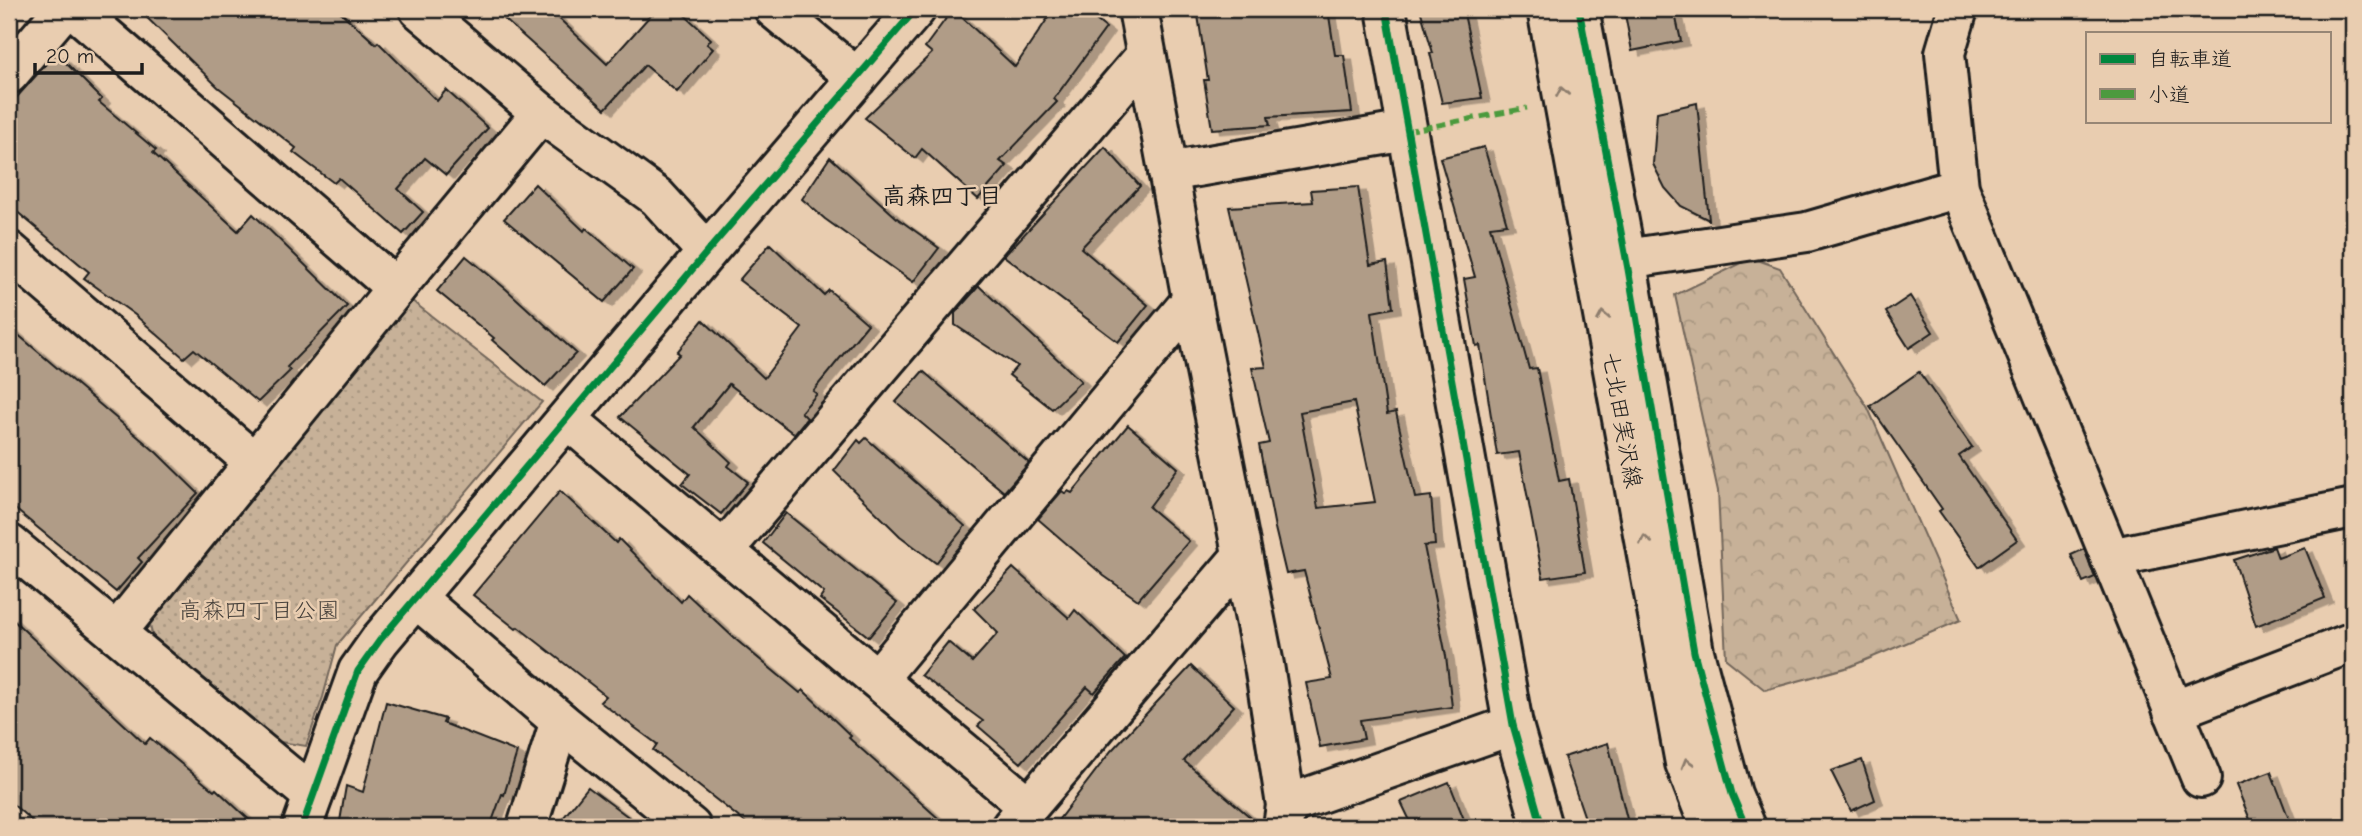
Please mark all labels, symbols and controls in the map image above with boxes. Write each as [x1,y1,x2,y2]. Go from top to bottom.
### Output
scale bar [35,32,142,76]
legend [2086,32,2330,122]
text: 20 m [46,44,94,68]
text: 自転車道 [2148,47,2232,71]
text: 小道 [2148,83,2190,107]
one-way arrow [1556,86,1571,98]
district label: 高森四丁目 [882,182,1002,210]
one-way arrow [1597,310,1612,322]
street label: 七北田実沢線 [1597,350,1647,490]
one-way arrow [1638,534,1653,546]
park label: 高森四丁目公園 [179,597,340,624]
one-way arrow [1680,758,1695,770]

